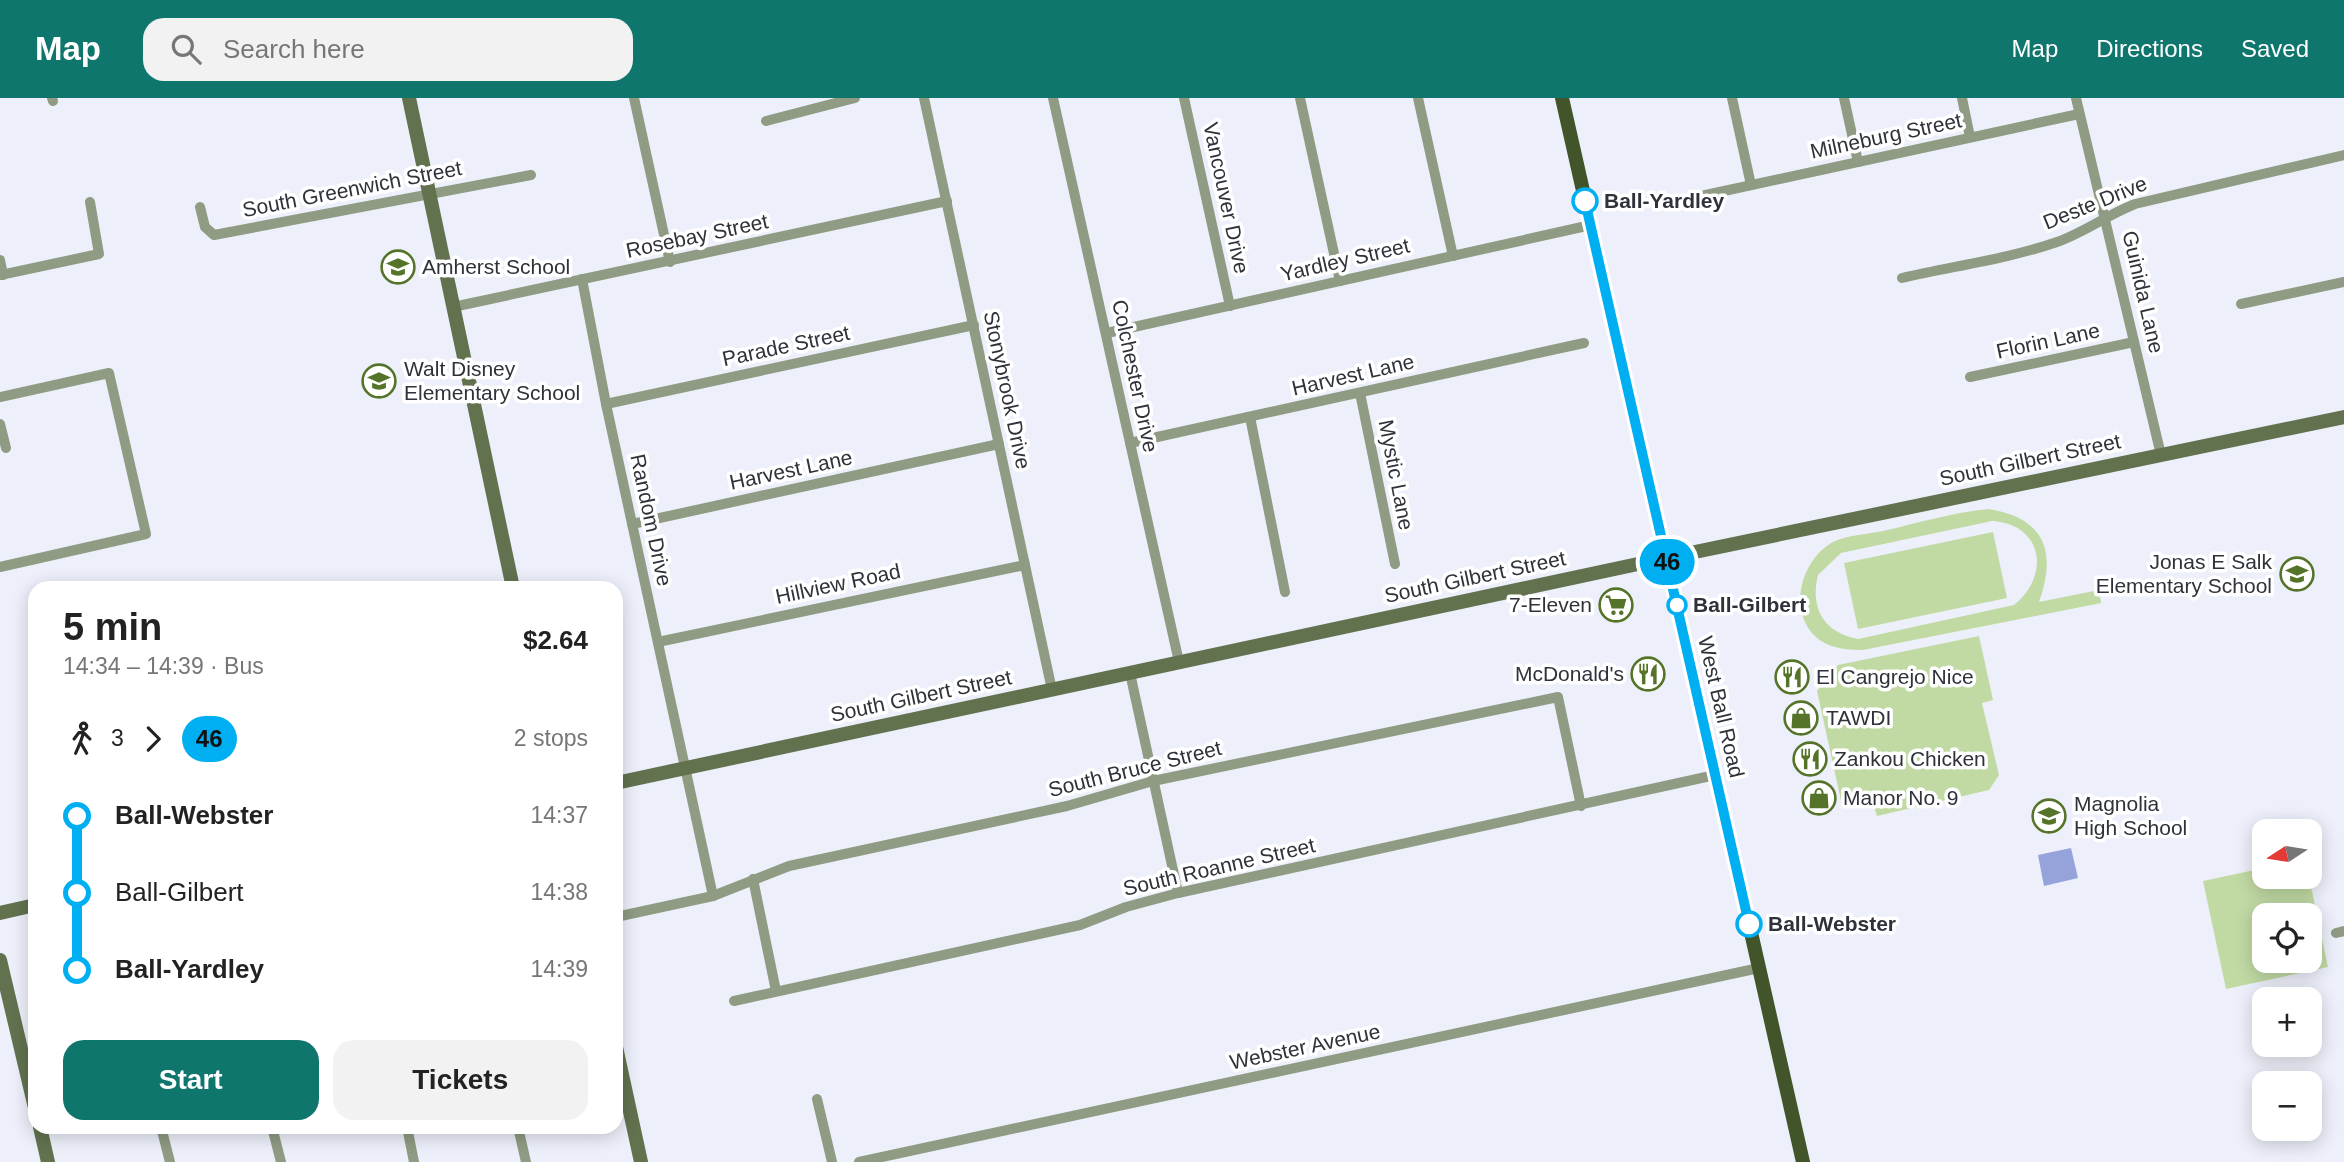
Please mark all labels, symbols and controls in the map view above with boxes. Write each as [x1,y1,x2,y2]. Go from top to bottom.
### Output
search box [143,18,633,81]
text: Map [35,30,101,67]
icon: search [167,30,205,68]
text: Search here [223,34,365,64]
text: Map [2012,35,2058,62]
text: Directions [2096,35,2203,62]
text: Saved [2241,35,2309,62]
street label: Milneburg Street [1808,108,1964,163]
street label: Vancouver Drive [1199,120,1254,275]
street label: South Greenwich Street [240,156,464,221]
street label: Deste Drive [2040,171,2150,234]
marker: Ball-Yardley [1572,188,1598,214]
place label: Ball-Yardley [1604,189,1725,212]
street label: Rosebay Street [624,209,770,262]
street label: Guinida Lane [2118,228,2169,355]
street label: Yardley Street [1278,233,1412,286]
school or university icon: Amherst School [379,248,417,286]
place label: Amherst School [422,255,570,278]
street label: Colchester Drive [1108,298,1163,454]
street label: Stonybrook Drive [979,309,1035,471]
street label: Florin Lane [1994,318,2102,363]
street label: Parade Street [720,321,852,370]
street label: Harvest Lane [1289,349,1416,400]
place label: Walt Disney Elementary School [404,357,580,404]
school or university icon: Walt Disney Elementary School [360,362,398,400]
street label: Mystic Lane [1375,418,1418,532]
street label: South Gilbert Street [1937,429,2123,490]
street label: Harvest Lane [727,445,854,494]
street label: Random Drive [626,452,677,588]
line badge: 46 [1636,539,1698,585]
street label: South Gilbert Street [1382,546,1568,607]
text: 46 [1654,548,1680,575]
place label: Jonas E Salk Elementary School [2096,550,2272,597]
school or university icon: Jonas E Salk Elementary School [2278,555,2316,593]
street label: Hillview Road [773,559,903,608]
supermarket icon: 7-Eleven [1597,586,1635,624]
place label: 7-Eleven [1509,593,1592,616]
place label: Ball-Gilbert [1693,593,1806,616]
marker: Ball-Gilbert [1667,595,1687,615]
text: 5 min [63,606,162,648]
text: $2.64 [523,625,588,655]
street label: West Ball Road [1694,634,1749,780]
text: 14:34 – 14:39 · Bus [63,653,264,679]
restaurant icon: McDonald's [1629,655,1667,693]
restaurant icon: El Cangrejo Nice [1773,658,1811,696]
place label: McDonald's [1515,662,1624,685]
street label: South Gilbert Street [828,665,1014,726]
place label: El Cangrejo Nice [1816,665,1974,688]
shop icon: TAWDI [1782,699,1820,737]
place label: TAWDI [1826,706,1891,729]
icon: walk [63,720,101,758]
icon: forward [134,720,172,758]
text: 3 [111,725,124,751]
text: 46 [196,725,223,752]
text: 2 stops [514,725,588,751]
street label: South Bruce Street [1046,736,1224,801]
restaurant icon: Zankou Chicken [1791,740,1829,778]
place label: Zankou Chicken [1834,747,1986,770]
shop icon: Manor No. 9 [1800,779,1838,817]
place label: Manor No. 9 [1843,786,1959,809]
place label: Magnolia High School [2074,792,2187,839]
school or university icon: Magnolia High School [2030,797,2068,835]
text: Ball-Webster [115,800,273,830]
text: 14:37 [530,802,588,828]
north arrow [2252,819,2322,889]
map controls [2252,819,2322,1141]
street label: South Roanne Street [1121,833,1317,900]
text: Ball-Gilbert [115,877,244,907]
text: 14:38 [530,879,588,905]
button: locate [2252,903,2322,973]
marker: Ball-Webster [1736,911,1762,937]
place label: Ball-Webster [1768,912,1896,935]
text: Ball-Yardley [115,954,264,984]
text: 14:39 [530,956,588,982]
button: + [2252,987,2322,1057]
street label: Webster Avenue [1228,1019,1382,1074]
button: Start [63,1040,319,1120]
button: Tickets [333,1040,588,1120]
button: − [2252,1071,2322,1141]

